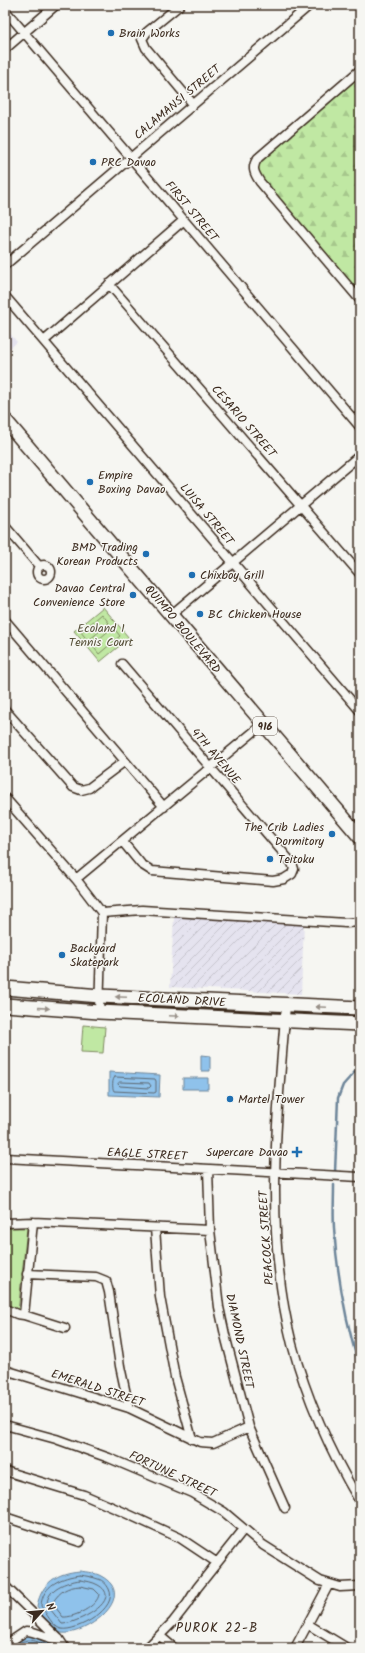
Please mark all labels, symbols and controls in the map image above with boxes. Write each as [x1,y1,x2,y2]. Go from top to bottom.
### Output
place label: Brain Works [119,24,180,43]
marker: Brain Works [106,28,116,38]
street label: CALAMANSI STREET [130,59,226,144]
place label: PRC Davao [101,153,156,172]
marker: PRC Davao [88,157,98,167]
street label: FIRST STREET [160,177,224,247]
street label: CESARIO STREET [207,381,282,463]
place label: Empire Boxing Davao [98,466,165,499]
marker: Empire Boxing Davao [85,477,95,487]
street label: LUISA STREET [175,479,239,551]
place label: BMD Trading Korean Products [56,538,138,571]
marker: BMD Trading Korean Products [141,549,151,559]
place label: Chixboy Grill [200,566,264,585]
marker: Chixboy Grill [187,570,197,580]
place label: Davao Central Convenience Store [33,579,126,612]
street label: QUIMPO BOULEVARD [140,581,226,678]
marker: Davao Central Convenience Store [128,590,138,600]
place label: BC Chicken House [208,605,302,624]
marker: BC Chicken House [195,609,205,619]
park label: Ecoland 1 Tennis Court [69,619,134,652]
road number: 916 [253,717,277,735]
street label: 4TH AVENUE [186,724,246,790]
place label: The Crib Ladies Dormitory [244,818,324,851]
marker: The Crib Ladies Dormitory [327,829,337,839]
place label: Teitoku [278,850,314,869]
marker: Teitoku [265,854,275,864]
place label: Backyard Skatepark [70,939,119,972]
marker: Backyard Skatepark [57,950,67,960]
street label: ECOLAND DRIVE [138,989,227,1012]
one-way arrow [115,993,127,1000]
one-way arrow [315,1003,327,1010]
one-way arrow [38,1004,50,1011]
one-way arrow [168,1012,180,1019]
place label: Martel Tower [238,1090,305,1109]
marker: Martel Tower [225,1094,235,1104]
street label: EAGLE STREET [106,1143,189,1166]
place label: Supercare Davao [206,1143,288,1162]
marker: Supercare Davao [291,1146,303,1158]
street label: PEACOCK STREET [254,1188,279,1286]
street label: DIAMOND STREET [220,1292,259,1392]
street label: EMERALD STREET [49,1364,148,1413]
street label: FORTUNE STREET [126,1446,221,1504]
north arrow [22,1591,62,1631]
text: N [40,1600,60,1614]
district label: PUROK 22-B [176,1618,258,1639]

